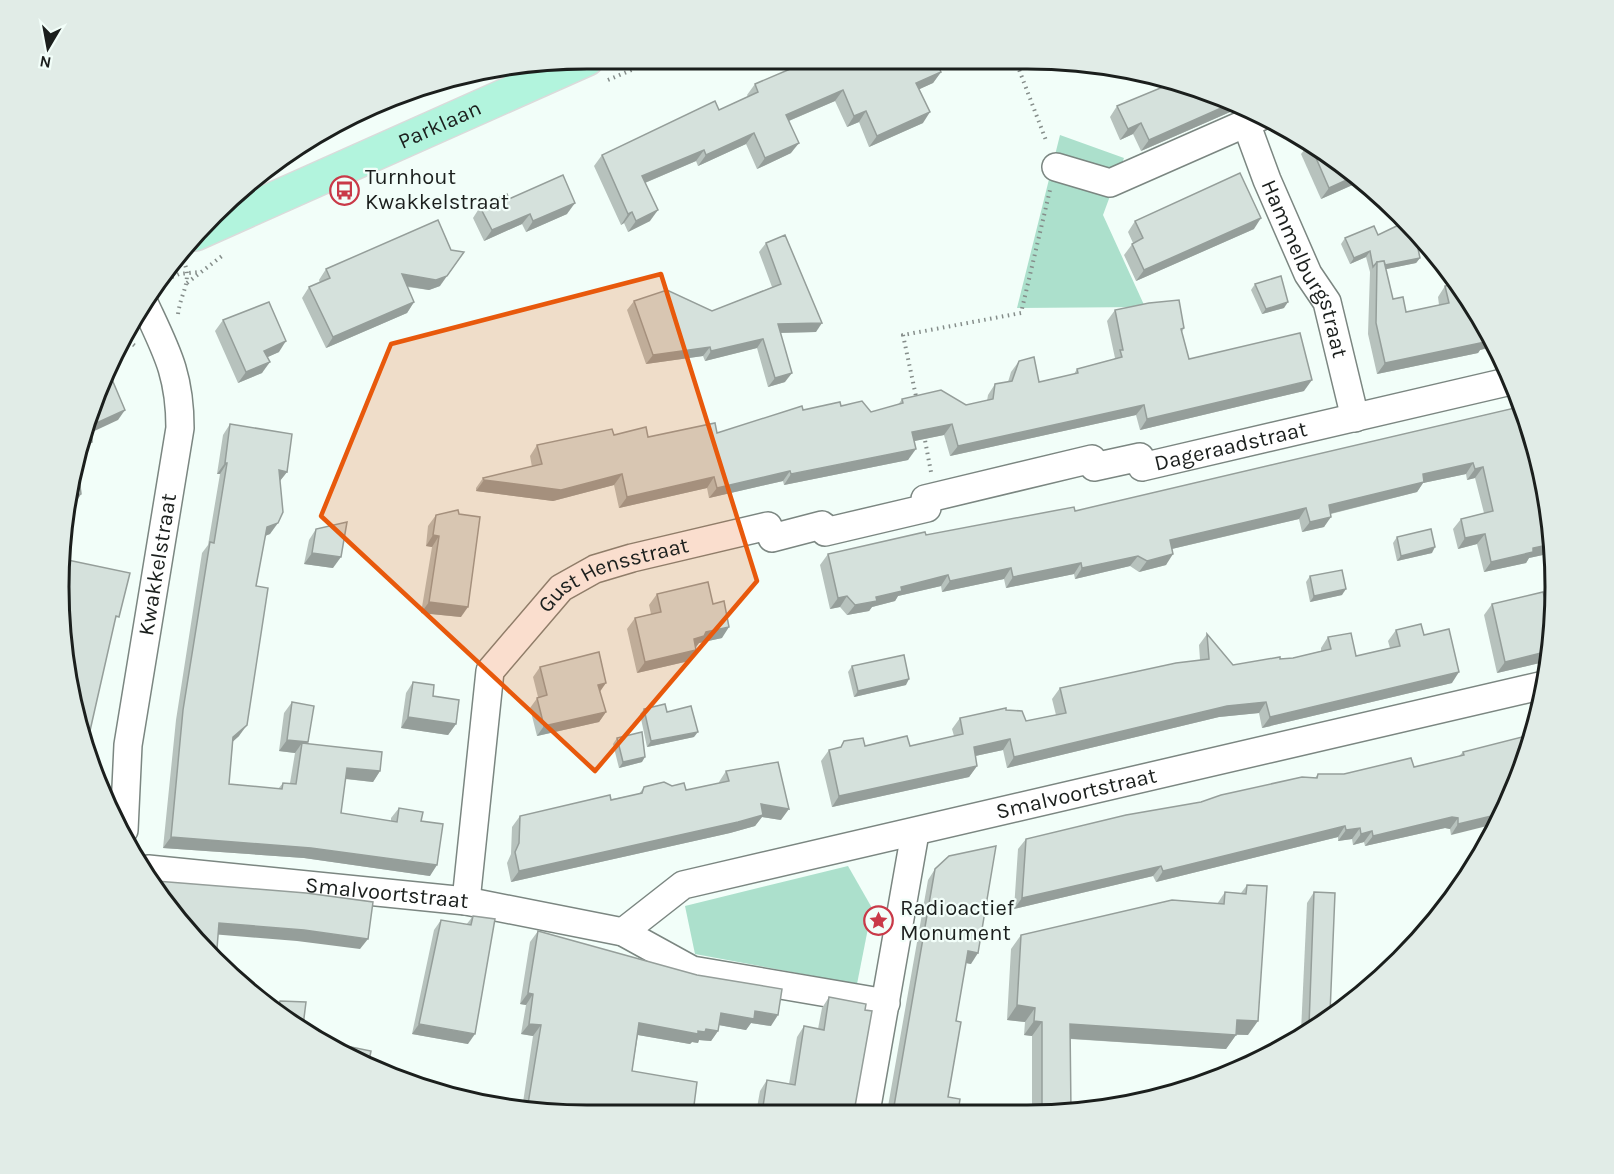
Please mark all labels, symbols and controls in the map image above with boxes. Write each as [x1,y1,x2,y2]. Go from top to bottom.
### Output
north arrow [18,18,78,78]
text: N [38,52,53,73]
street label: Parklaan [394,95,485,155]
place label: Turnhout Kwakkelstraat [365,164,509,215]
bus stop icon: Turnhout Kwakkelstraat [328,174,360,206]
street label: Hammelburgstraat [1256,176,1353,360]
street label: Dageraadstraat [1152,416,1310,477]
street label: Kwakkelstraat [133,491,182,638]
street label: Gust Hensstraat [533,532,691,618]
street label: Smalvoortstraat [994,762,1159,825]
street label: Smalvoortstraat [304,872,470,914]
place label: Radioactief Monument [900,895,1015,946]
place icon: Radioactief Monument [863,905,895,937]

